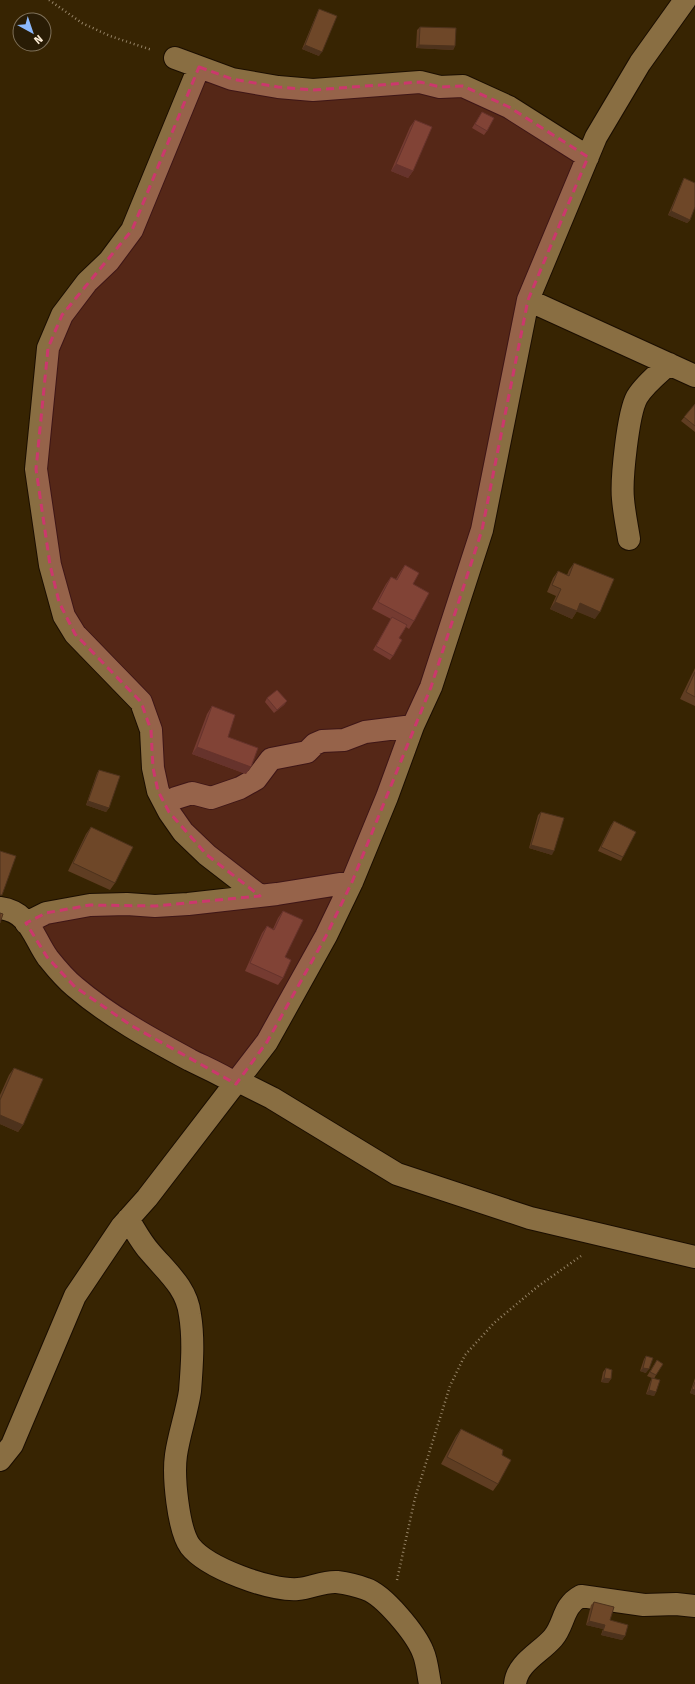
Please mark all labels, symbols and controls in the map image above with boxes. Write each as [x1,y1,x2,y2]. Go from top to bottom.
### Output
north arrow [12,12,52,52]
text: N [31,32,45,47]

